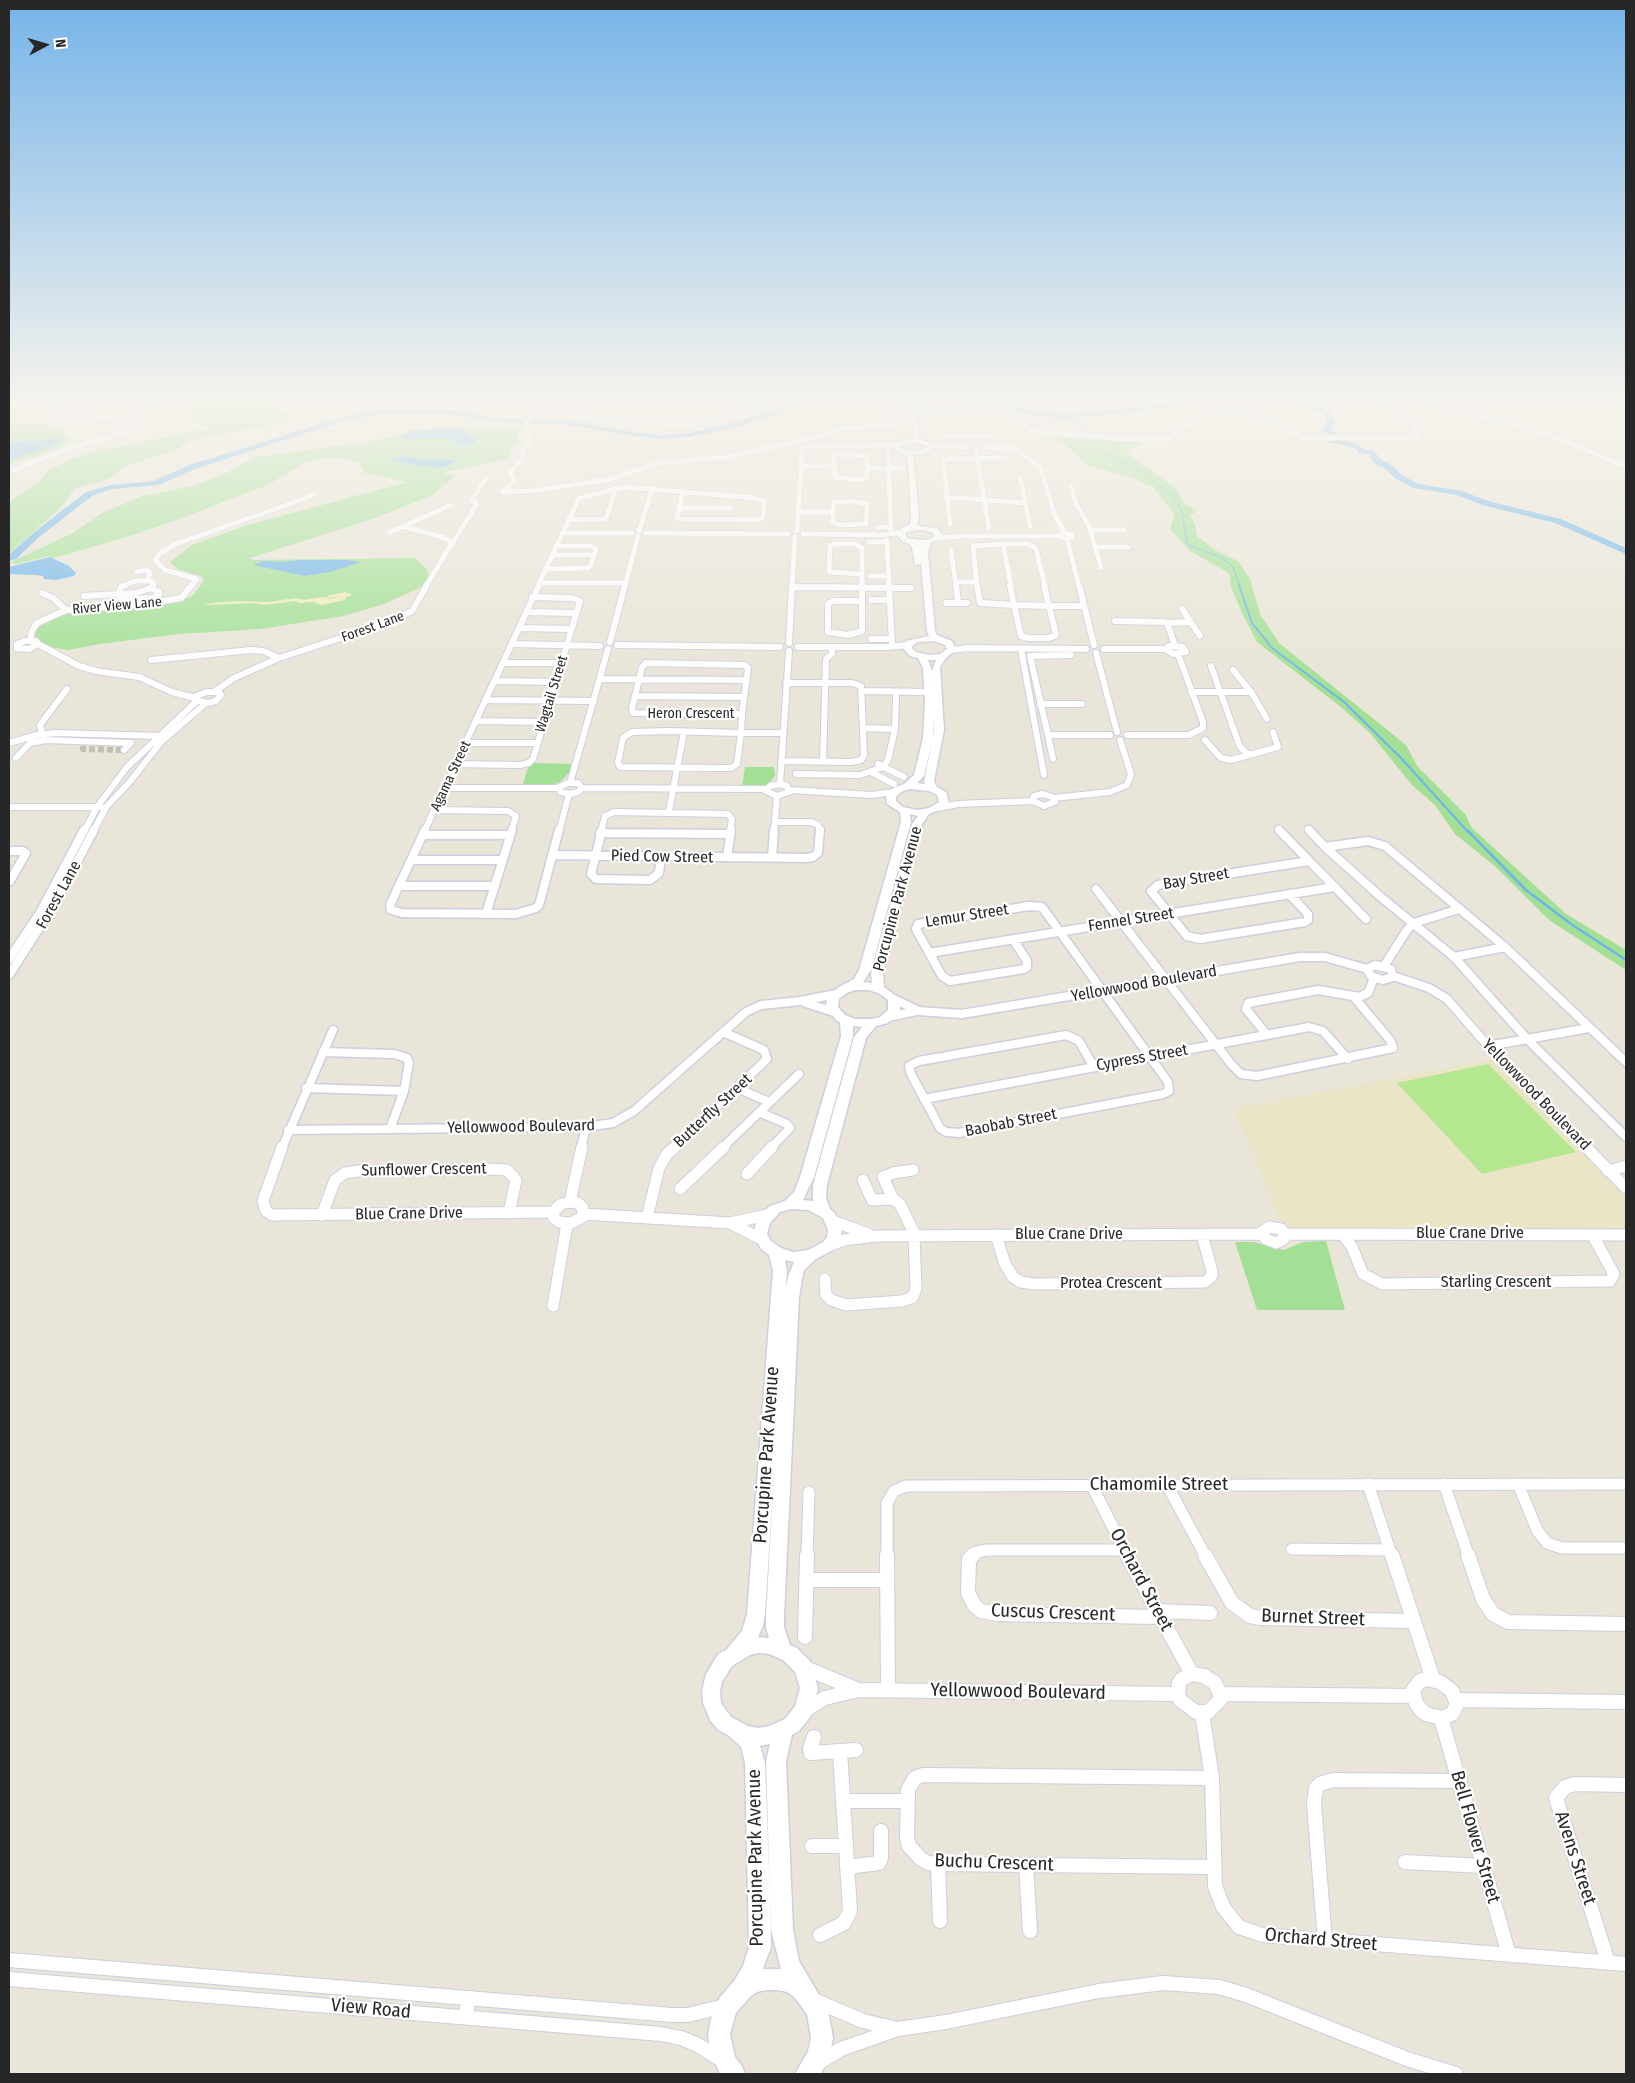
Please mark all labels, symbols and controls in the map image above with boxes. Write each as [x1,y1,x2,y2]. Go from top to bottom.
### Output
north arrow [20,20,70,70]
text: N [52,38,69,48]
street label: River View Lane [72,594,162,618]
street label: Forest Lane [339,608,407,646]
street label: Wagtail Street [532,653,572,735]
street label: Heron Crescent [648,706,734,722]
street label: Agama Street [427,738,475,814]
street label: Porcupine Park Avenue [869,824,927,974]
street label: Pied Cow Street [611,847,713,867]
street label: Forest Lane [32,858,86,932]
street label: Bay Street [1162,864,1230,894]
street label: Lemur Street [924,900,1010,932]
street label: Fennel Street [1087,904,1175,936]
street label: Yellowwood Boulevard [1070,962,1218,1006]
street label: Yellowwood Boulevard [1478,1035,1594,1155]
street label: Cypress Street [1095,1041,1189,1075]
street label: Butterfly Street [670,1070,756,1152]
street label: Baobab Street [964,1105,1058,1141]
street label: Yellowwood Boulevard [447,1116,595,1138]
street label: Sunflower Crescent [361,1159,487,1181]
street label: Blue Crane Drive [355,1203,463,1225]
street label: Blue Crane Drive [1416,1224,1524,1244]
street label: Blue Crane Drive [1015,1225,1123,1245]
street label: Starling Crescent [1441,1273,1551,1293]
street label: Protea Crescent [1060,1274,1162,1294]
street label: Porcupine Park Avenue [749,1366,785,1544]
street label: Chamomile Street [1090,1474,1228,1496]
street label: Orchard Street [1104,1525,1178,1635]
street label: Cuscus Crescent [991,1599,1115,1627]
street label: Burnet Street [1261,1605,1365,1631]
street label: Yellowwood Boulevard [930,1679,1106,1705]
street label: Bell Flower Street [1445,1768,1505,1906]
street label: Porcupine Park Avenue [743,1769,769,1947]
street label: Avens Street [1549,1808,1601,1908]
street label: Buchu Crescent [934,1850,1054,1876]
street label: Orchard Street [1264,1924,1378,1956]
street label: View Road [330,1994,412,2024]

